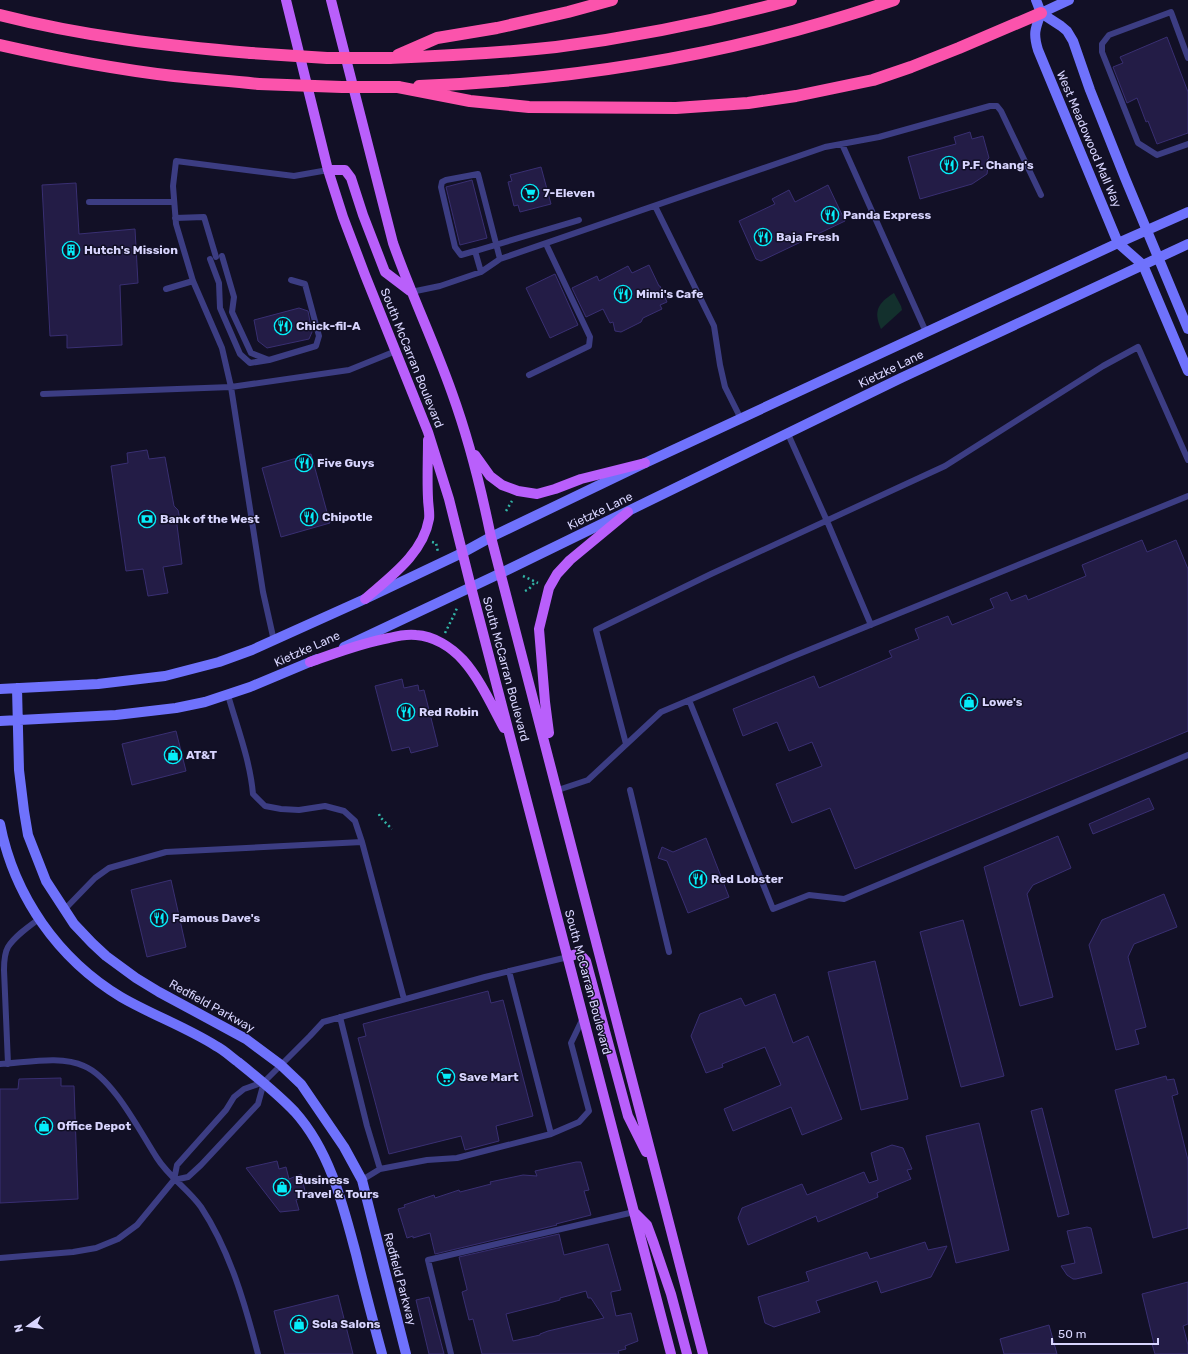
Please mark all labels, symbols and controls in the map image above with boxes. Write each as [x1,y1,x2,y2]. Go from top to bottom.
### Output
street label: West Meadowood Mall Way [1054,69,1124,210]
restaurant icon: P.F. Chang's [939,155,959,175]
place label: P.F. Chang's [962,158,1034,172]
supermarket icon: 7-Eleven [520,183,540,203]
place label: 7-Eleven [543,186,595,200]
restaurant icon: Panda Express [820,205,840,225]
place label: Panda Express [843,208,931,222]
restaurant icon: Baja Fresh [753,227,773,247]
place label: Baja Fresh [776,230,840,244]
building icon: Hutch's Mission [61,240,81,260]
place label: Hutch's Mission [84,243,178,257]
restaurant icon: Mimi's Cafe [613,284,633,304]
street label: South McCarran Boulevard [378,286,446,430]
place label: Mimi's Cafe [636,287,704,301]
restaurant icon: Chick-fil-A [273,316,293,336]
place label: Chick-fil-A [296,319,361,333]
street label: Kietzke Lane [856,347,926,391]
restaurant icon: Five Guys [294,453,314,473]
place label: Five Guys [317,456,375,470]
street label: Kietzke Lane [565,489,635,533]
restaurant icon: Chipotle [299,507,319,527]
bank icon: Bank of the West [137,509,157,529]
place label: Chipotle [322,510,373,524]
place label: Bank of the West [160,512,260,526]
street label: South McCarran Boulevard [480,595,532,743]
street label: Kietzke Lane [272,628,342,670]
shop icon: Lowe's [959,692,979,712]
place label: Lowe's [982,695,1023,709]
restaurant icon: Red Robin [396,702,416,722]
place label: Red Robin [419,705,479,719]
shop icon: AT&T [163,745,183,765]
place label: AT&T [186,748,217,762]
restaurant icon: Red Lobster [688,869,708,889]
place label: Red Lobster [711,872,784,886]
restaurant icon: Famous Dave's [149,908,169,928]
street label: South McCarran Boulevard [562,908,614,1056]
place label: Famous Dave's [172,911,260,925]
street label: Redfield Parkway [167,977,257,1035]
supermarket icon: Save Mart [436,1067,456,1087]
place label: Save Mart [459,1070,519,1084]
shop icon: Office Depot [34,1116,54,1136]
place label: Office Depot [57,1119,131,1133]
place label: Business Travel & Tours [295,1173,379,1201]
shop icon: Business Travel & Tours [272,1177,292,1197]
street label: Redfield Parkway [381,1231,419,1327]
north arrow [8,1306,48,1346]
shop icon: Sola Salons [289,1314,309,1334]
place label: Sola Salons [312,1317,381,1331]
scale bar [1052,1320,1158,1346]
text: N [11,1323,26,1334]
text: 50 m [1058,1327,1086,1341]

